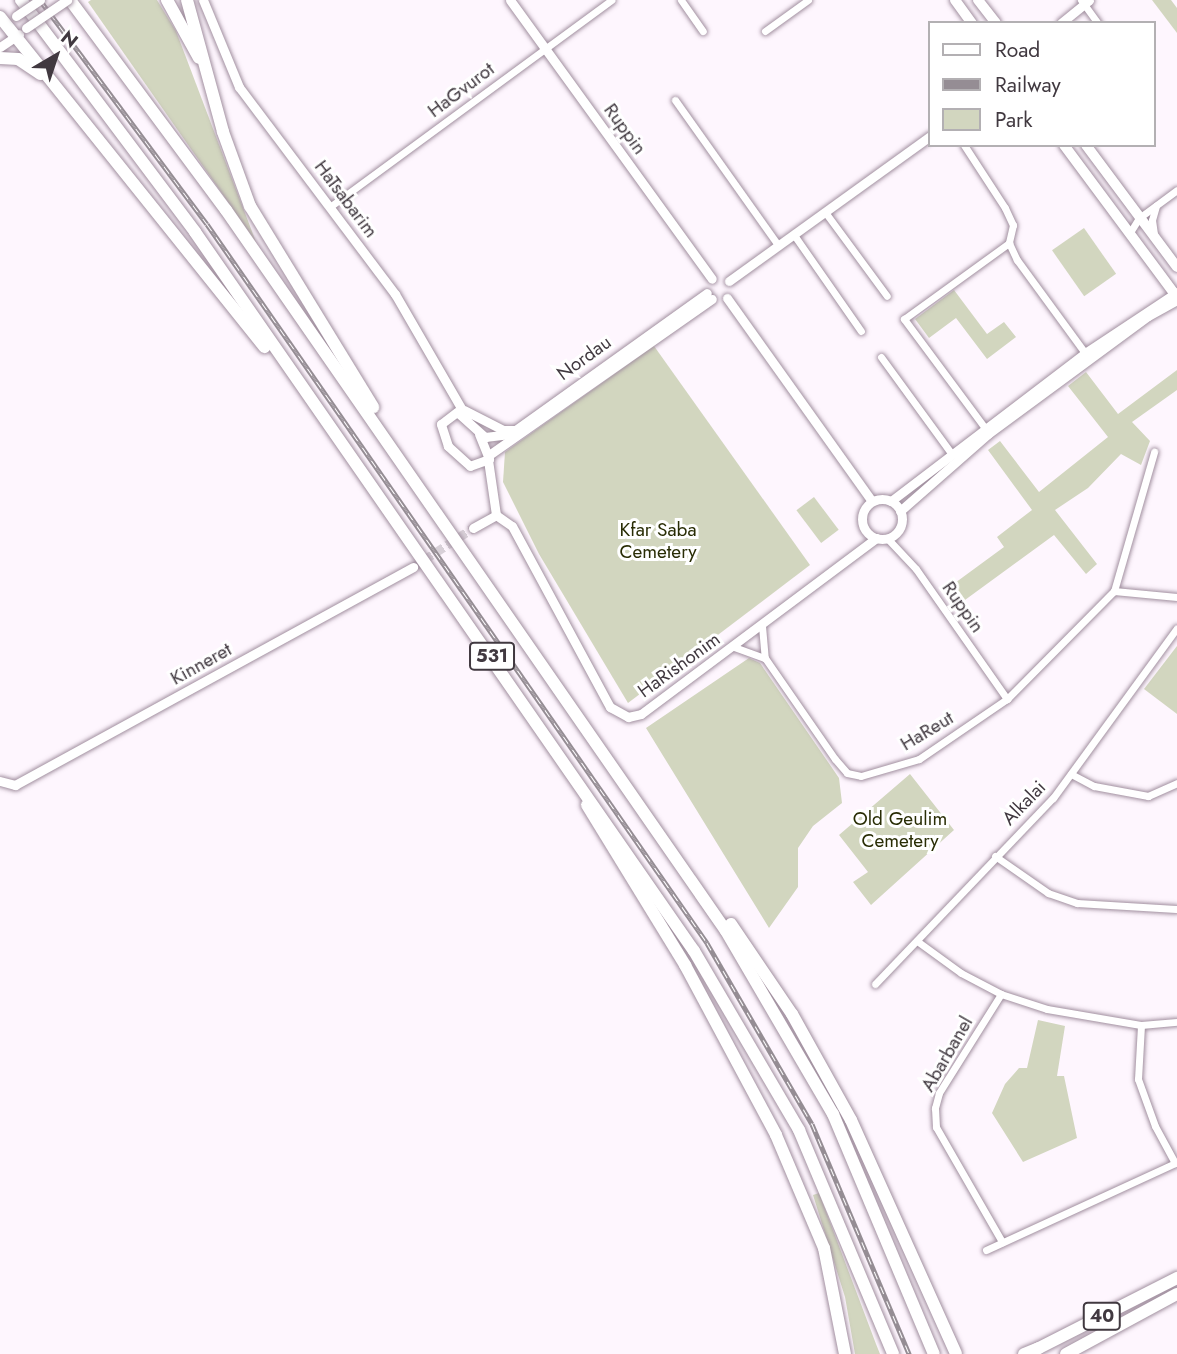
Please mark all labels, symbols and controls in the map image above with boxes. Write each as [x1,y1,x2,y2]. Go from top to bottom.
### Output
north arrow [21,21,91,91]
legend [928,21,1156,147]
text: N [55,24,84,55]
text: Road [995,35,1040,65]
street label: HaGvurot [423,58,499,122]
text: Railway [995,70,1061,100]
street label: Ruppin [599,99,651,159]
text: Park [995,105,1032,135]
street label: HaTsabarim [310,156,382,242]
street label: Nordau [552,331,616,385]
park label: Kfar Saba Cemetery [619,519,697,563]
street label: Ruppin [937,577,989,637]
street label: HaRishonim [633,628,725,702]
street label: Kinneret [167,638,235,690]
road number: 531 [468,642,516,670]
street label: HaReut [896,706,958,756]
street label: Alkalai [997,776,1051,830]
park label: Old Geulim Cemetery [853,808,947,852]
street label: Abarbanel [916,1012,978,1096]
road number: 40 [1083,1302,1121,1330]

